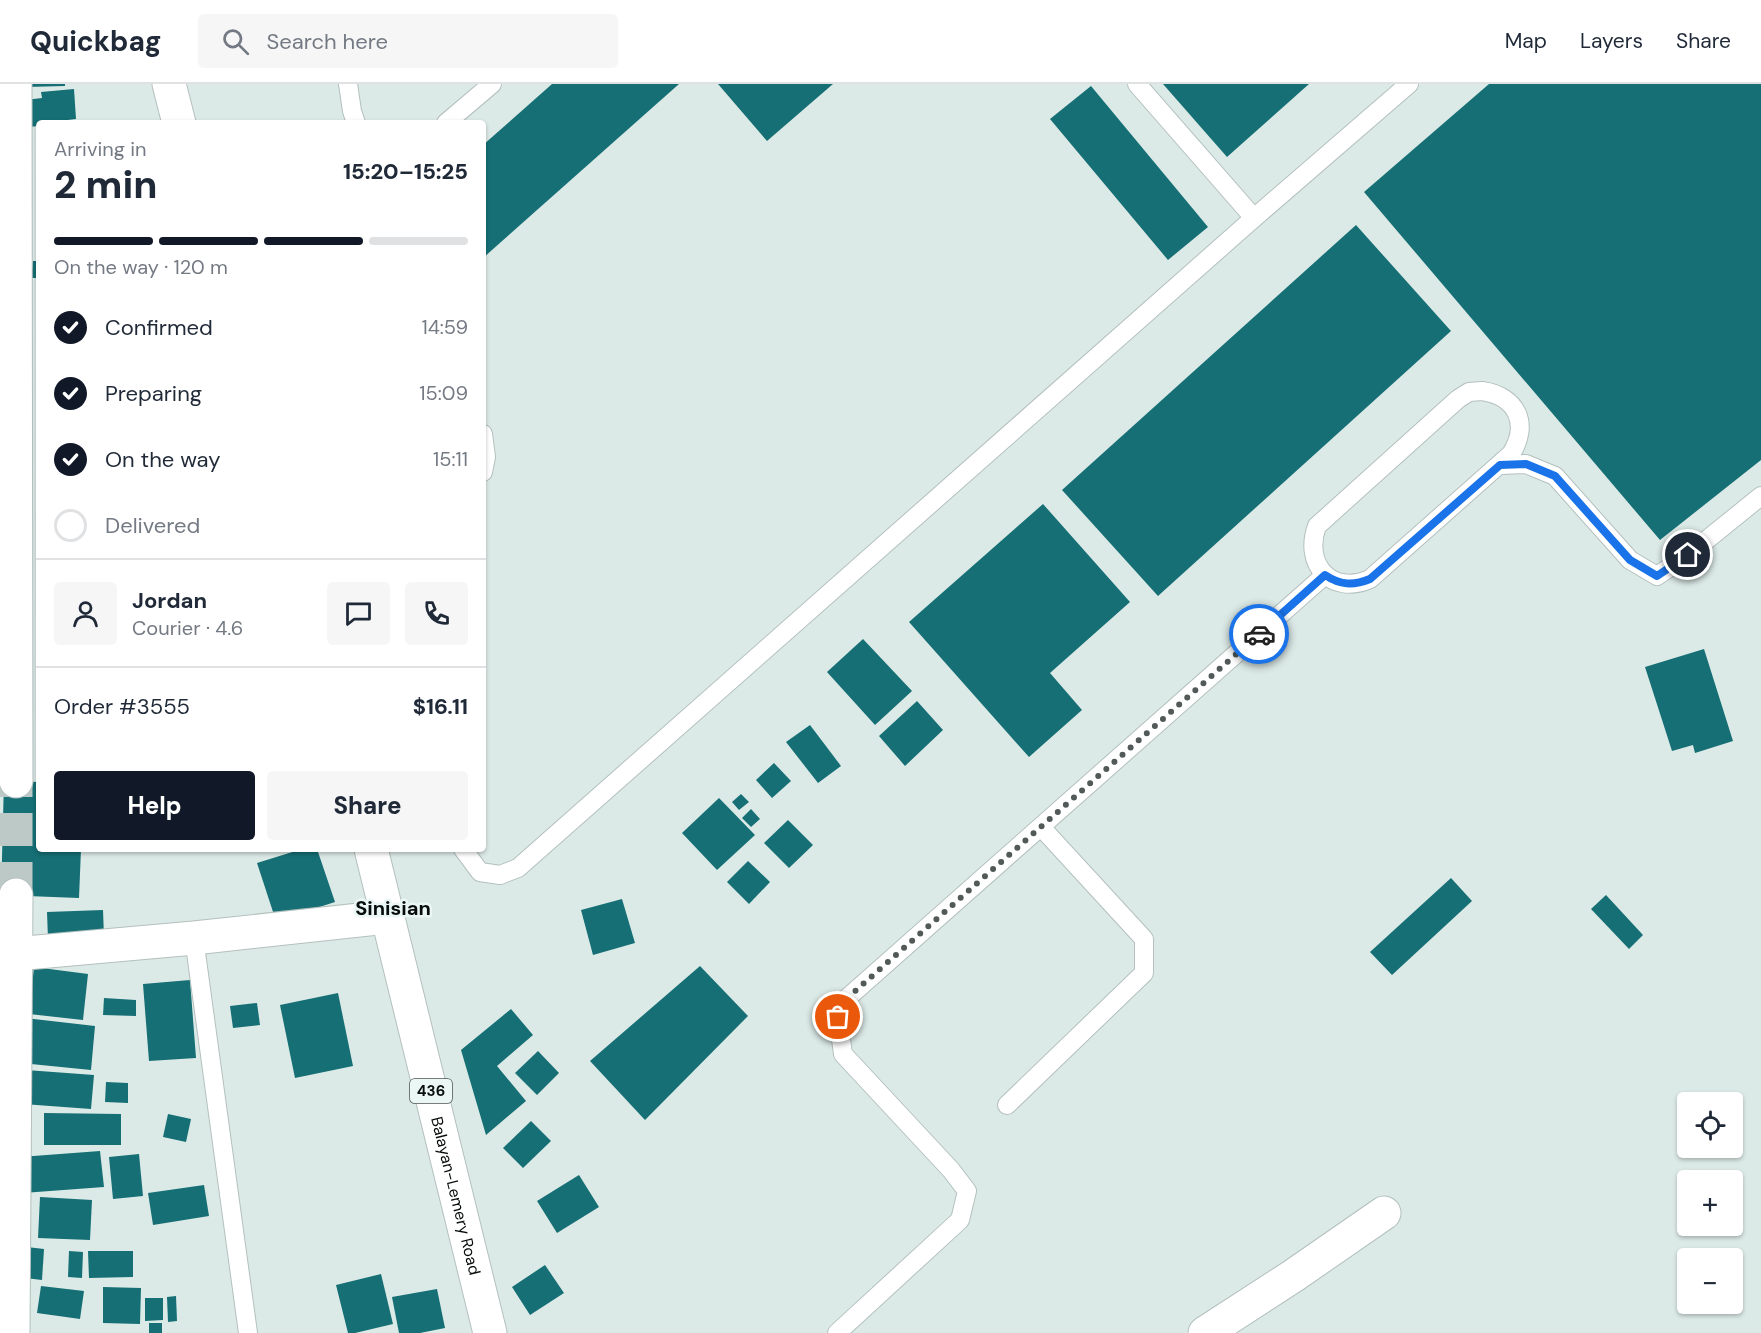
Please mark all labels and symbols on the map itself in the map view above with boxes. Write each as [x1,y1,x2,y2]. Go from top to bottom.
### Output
pin [1662,529,1713,580]
courier [1229,604,1289,664]
district label: Sinisian [355,895,431,921]
pin [812,991,863,1042]
road number: 436 [410,1079,452,1103]
street label: Balayan-Lemery Road [426,1114,485,1277]

